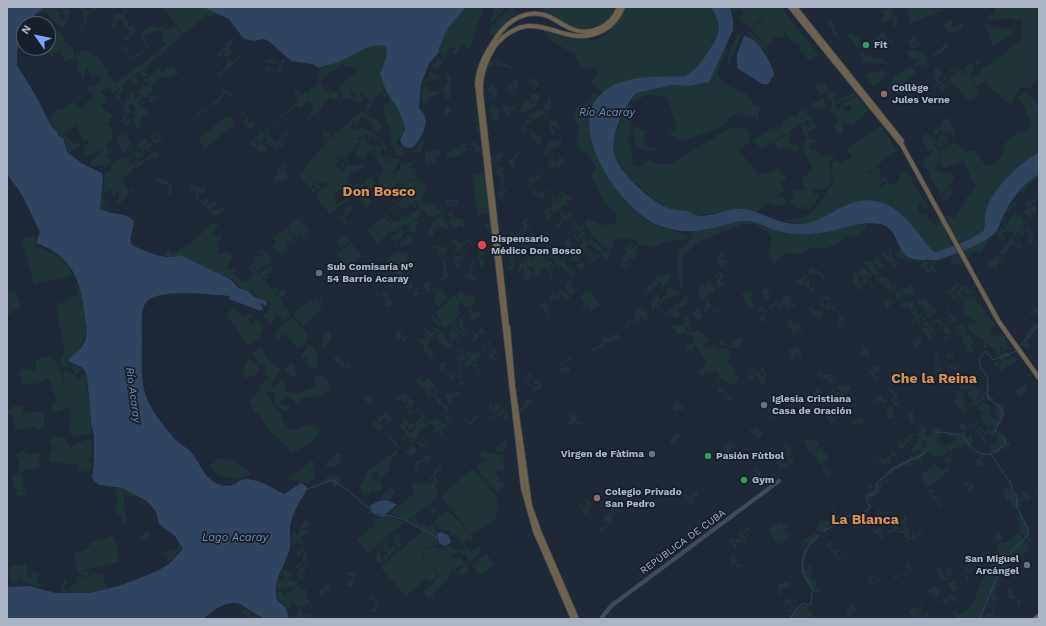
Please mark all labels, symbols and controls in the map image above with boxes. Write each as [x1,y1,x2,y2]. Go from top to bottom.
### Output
north arrow [16,16,56,56]
text: N [19,23,34,37]
place label: Fit [874,39,887,51]
marker: Fit [861,40,871,50]
place label: Collège Jules Verne [892,82,950,106]
marker: Collège Jules Verne [879,89,889,99]
water label: Río Acaray [579,106,635,120]
district label: Don Bosco [343,184,415,200]
place label: Dispensario Médico Don Bosco [491,233,582,256]
marker: Dispensario Médico Don Bosco [476,239,488,251]
place label: Sub Comisaría N° 54 Barrio Acaray [327,261,413,284]
marker: Sub Comisaría N° 54 Barrio Acaray [314,268,324,278]
water label: Río Acaray [123,366,143,424]
district label: Che la Reina [891,371,977,387]
place label: Iglesia Cristiana Casa de Oración [772,393,852,416]
marker: Iglesia Cristiana Casa de Oración [759,400,769,410]
place label: Vìrgen de Fàtima [561,448,644,460]
marker: Vìrgen de Fàtima [647,449,657,459]
place label: Pasión Fùtbol [716,450,784,462]
marker: Pasión Fùtbol [703,451,713,461]
place label: Gym [752,474,774,486]
marker: Gym [739,475,749,485]
place label: Colegio Privado San Pedro [605,486,682,510]
marker: Colegio Privado San Pedro [592,493,602,503]
street label: REPÚBLICA DE CUBA [638,507,728,577]
district label: La Blanca [831,512,899,528]
water label: Lago Acaray [202,531,268,545]
place label: San Miguel Arcángel [965,553,1019,576]
marker: San Miguel Arcángel [1022,560,1032,570]

